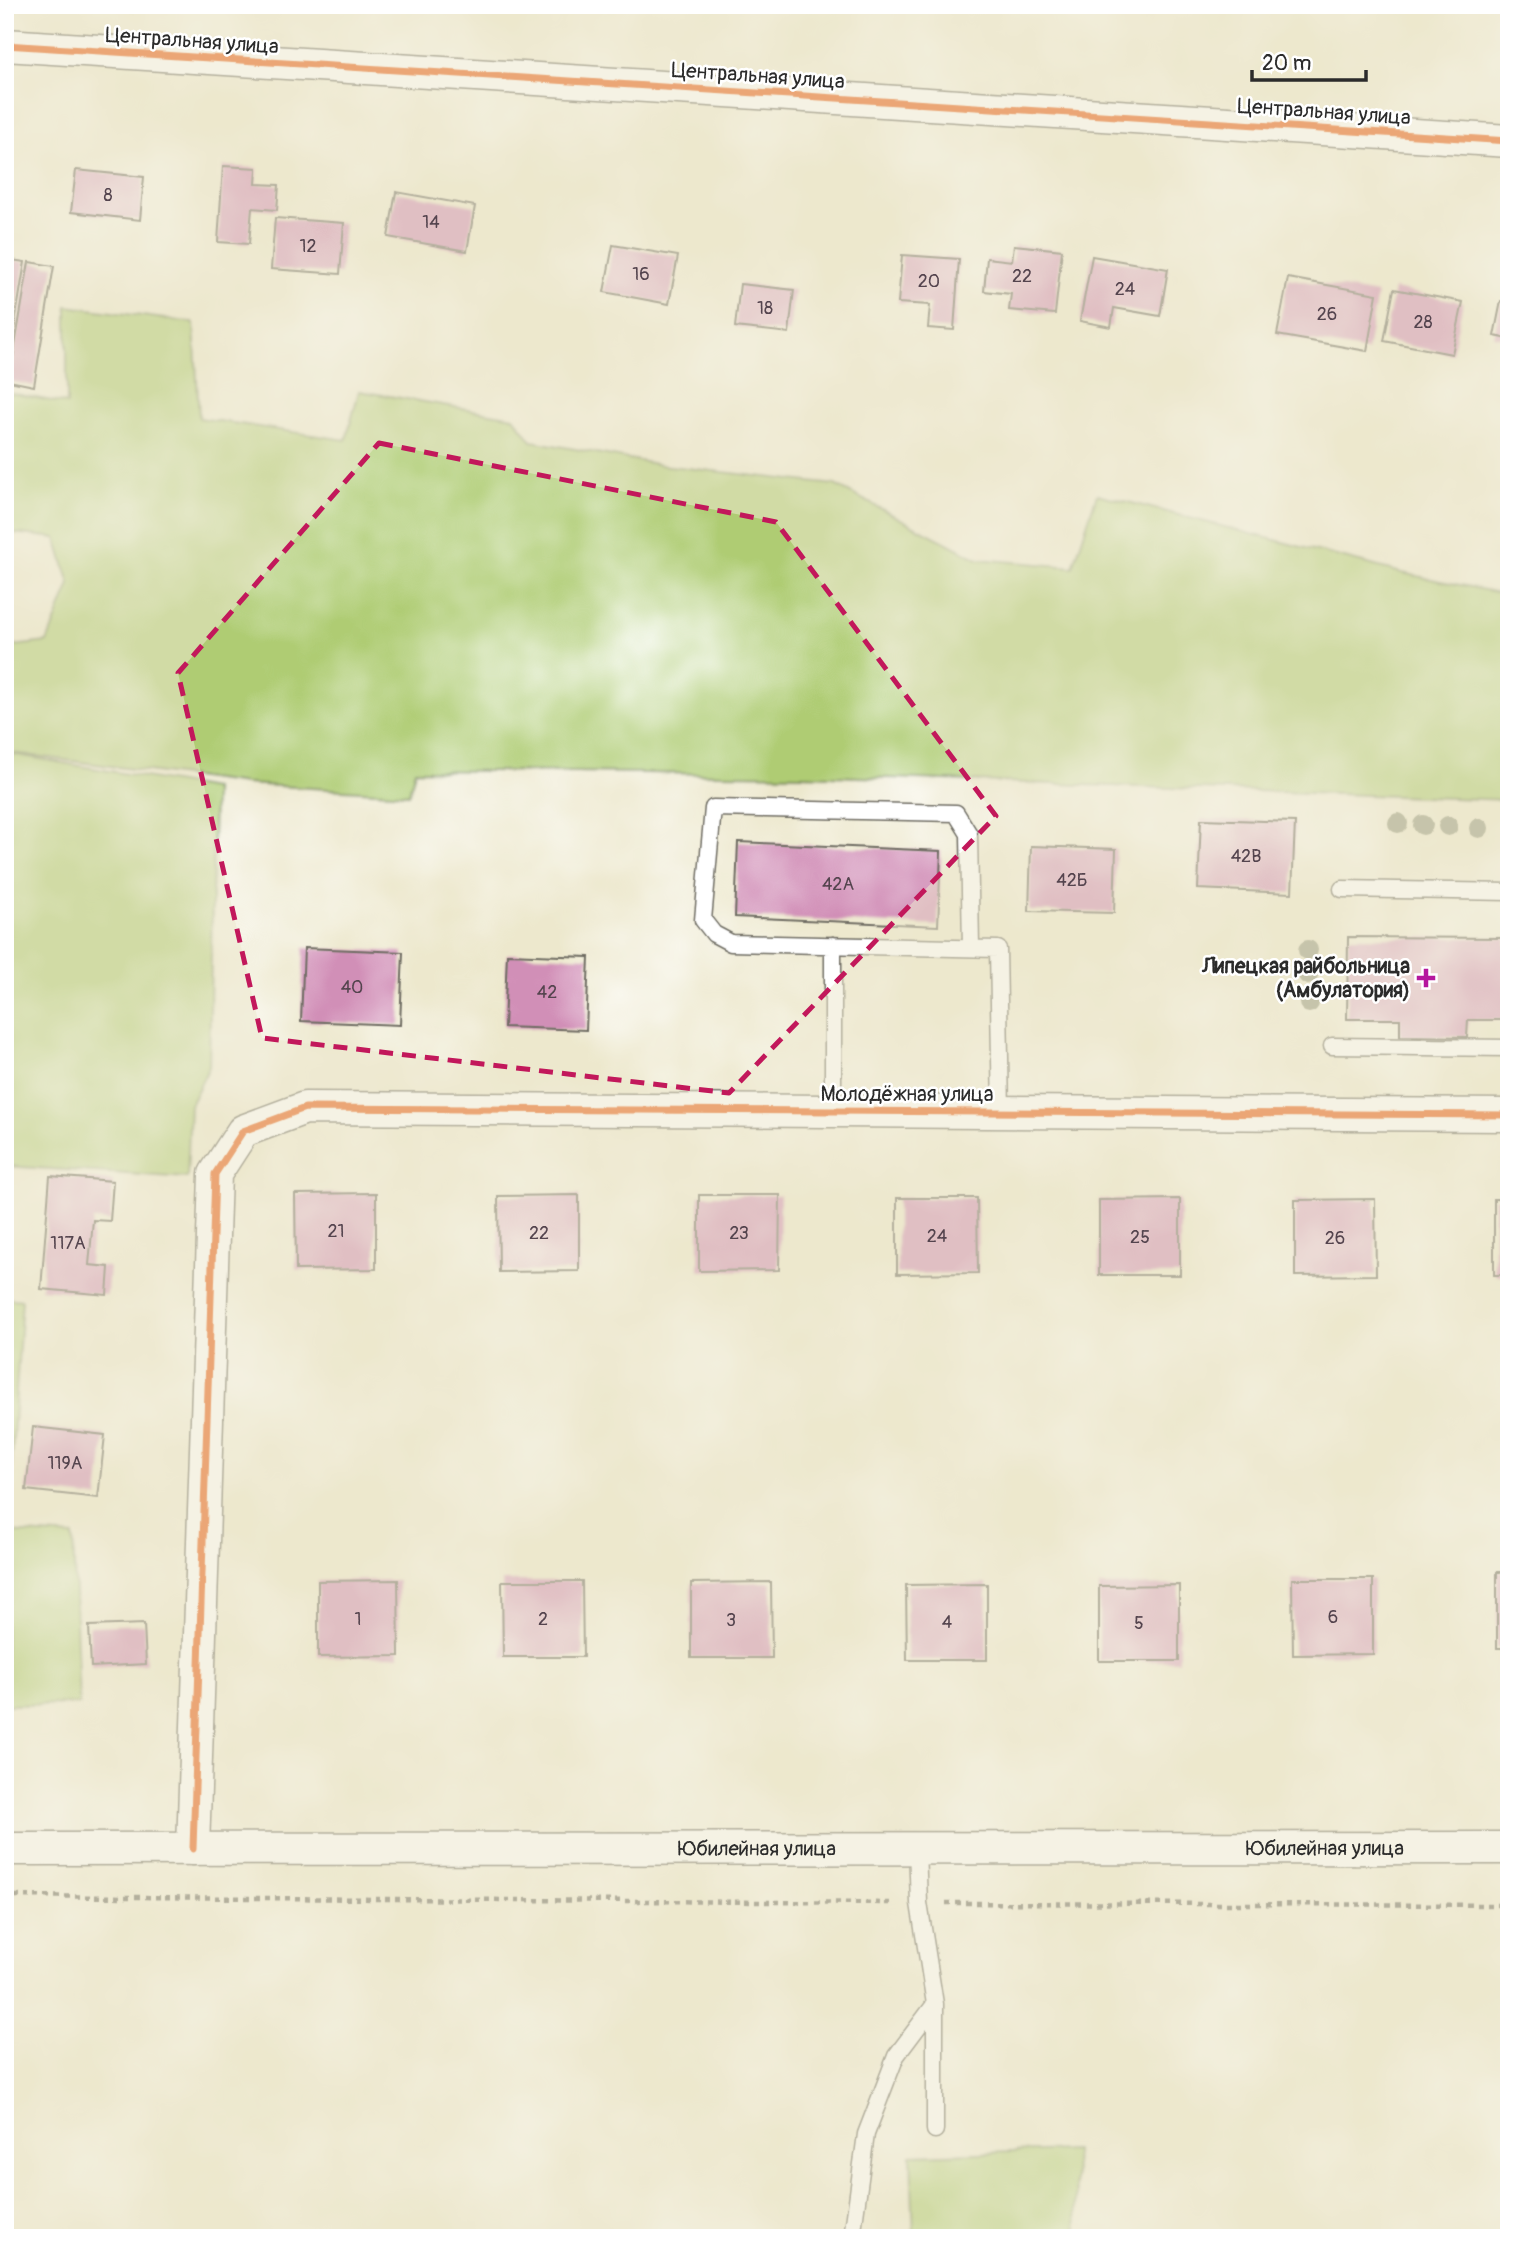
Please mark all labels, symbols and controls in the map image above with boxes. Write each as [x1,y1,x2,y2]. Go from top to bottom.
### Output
street label: Центральная улица [104,21,280,61]
scale bar [1252,38,1365,82]
text: 20 m [1262,50,1311,77]
street label: Центральная улица [670,56,846,96]
street label: Центральная улица [1236,92,1412,132]
house number: 8 [103,184,113,207]
house number: 14 [422,211,440,234]
house number: 12 [299,235,317,258]
house number: 16 [632,263,650,286]
house number: 22 [1012,265,1032,288]
house number: 20 [918,270,940,293]
house number: 24 [1115,278,1136,301]
house number: 18 [757,297,773,320]
house number: 26 [1317,303,1337,326]
house number: 28 [1413,311,1433,334]
house number: 42В [1231,845,1261,868]
house number: 42Б [1056,869,1088,892]
house number: 42А [822,873,854,896]
place label: Липецкая райбольница (Амбулатория) [1201,953,1410,1004]
marker: Липецкая райбольница (Амбулатория) [1416,968,1436,988]
house number: 40 [341,976,363,999]
house number: 42 [537,981,557,1004]
street label: Молодёжная улица [820,1081,994,1108]
house number: 21 [327,1220,345,1243]
house number: 22 [529,1222,549,1245]
house number: 23 [729,1222,749,1245]
house number: 24 [927,1225,948,1248]
house number: 25 [1130,1226,1150,1249]
house number: 26 [1325,1227,1345,1250]
house number: 117А [50,1232,86,1255]
house number: 119А [47,1452,83,1475]
house number: 6 [1328,1606,1338,1629]
house number: 1 [354,1608,362,1631]
house number: 2 [538,1608,548,1631]
house number: 3 [726,1609,736,1632]
house number: 4 [942,1611,953,1634]
house number: 5 [1134,1612,1144,1635]
street label: Юбилейная улица [678,1835,836,1862]
street label: Юбилейная улица [1246,1835,1404,1862]

